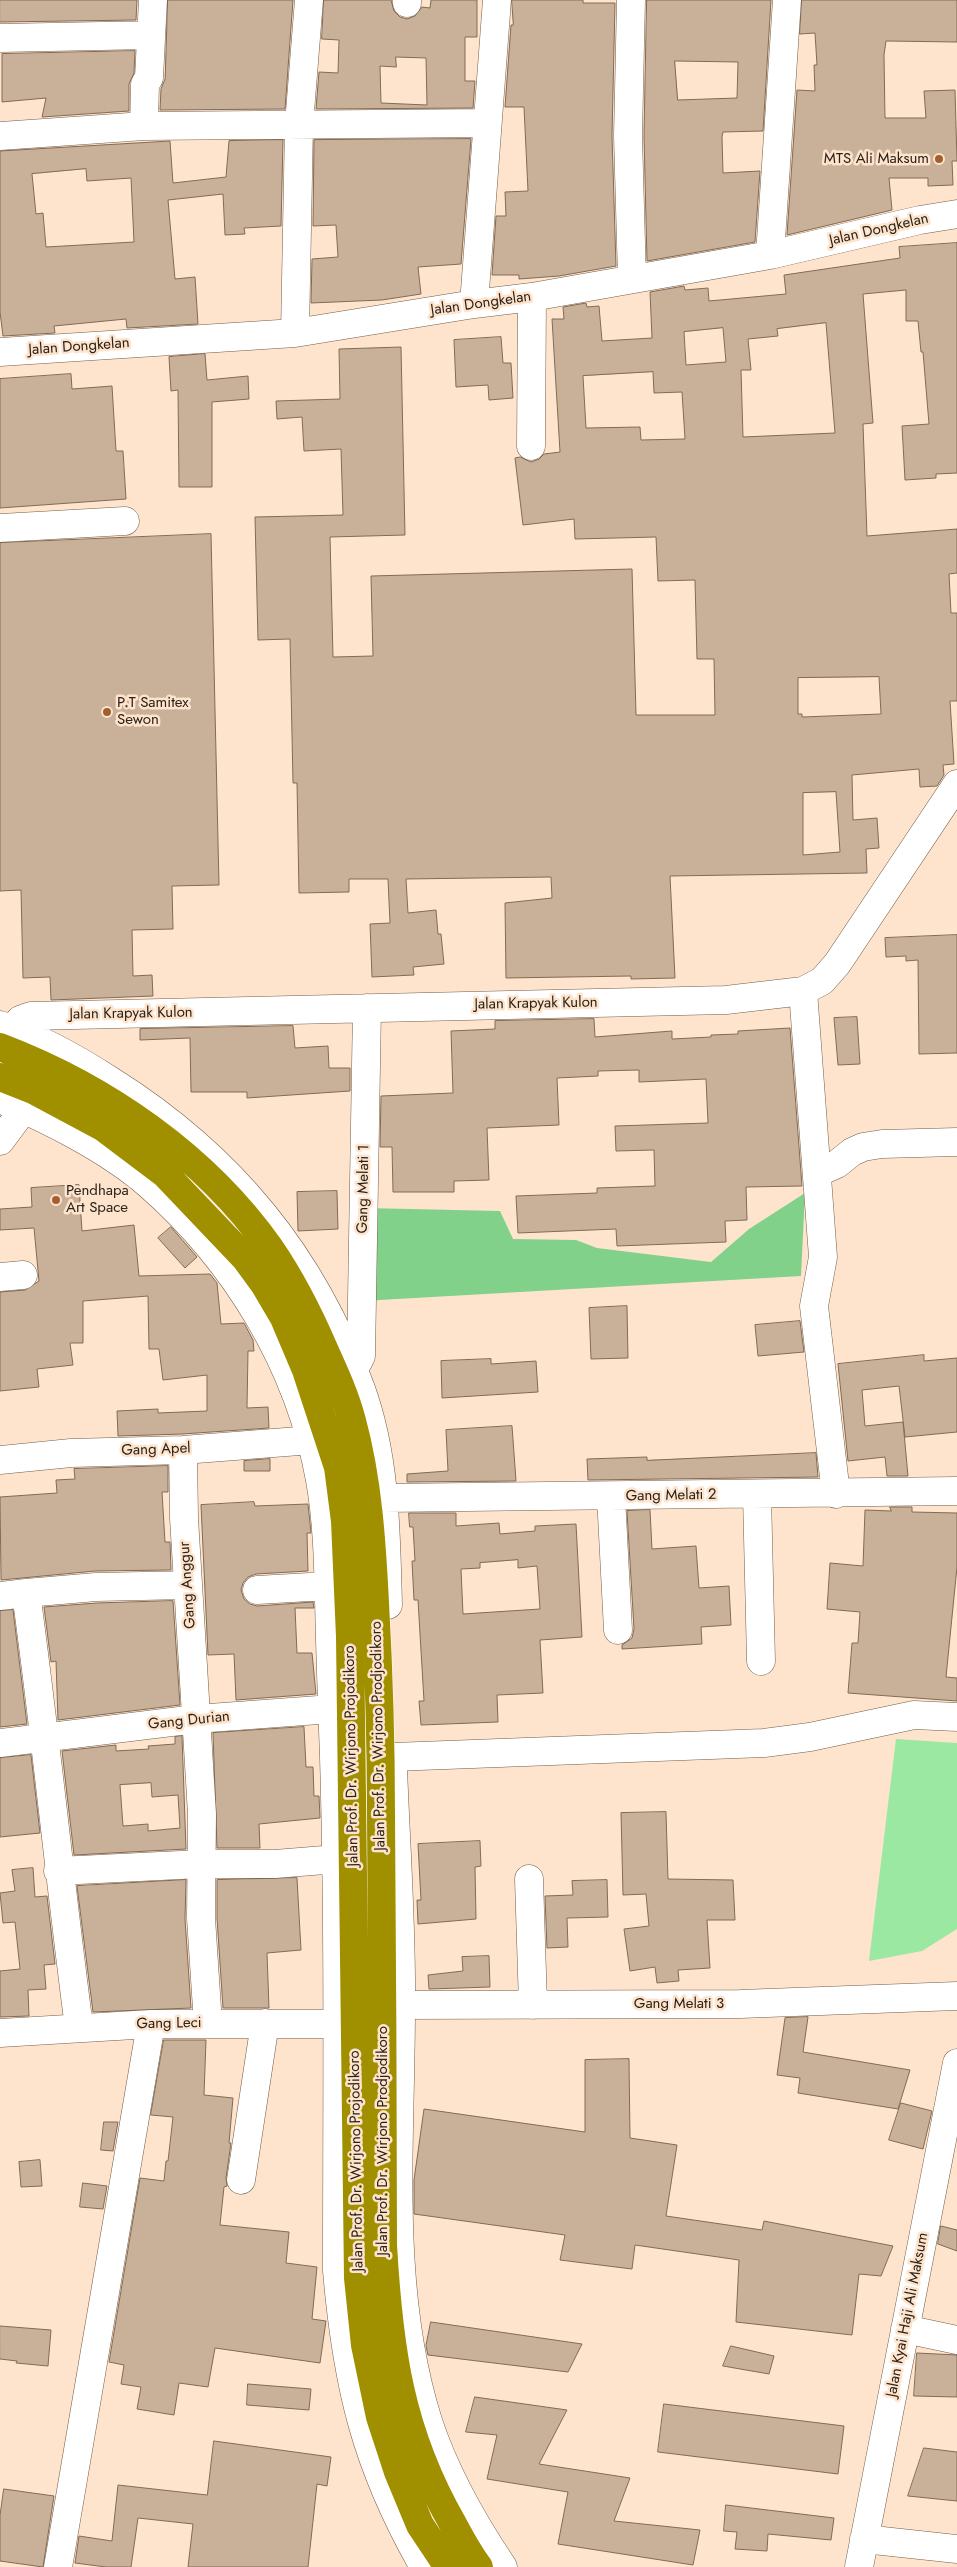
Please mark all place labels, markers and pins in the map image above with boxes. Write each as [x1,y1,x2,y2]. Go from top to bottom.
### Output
place label: MTS Ali Maksum [824,150,929,168]
marker: MTS Ali Maksum [933,153,945,165]
place label: P.T Samitex Sewon [117,694,189,729]
marker: P.T Samitex Sewon [101,706,113,718]
place label: Pendhapa Art Space [66,1182,129,1217]
marker: Pendhapa Art Space [50,1194,62,1206]

